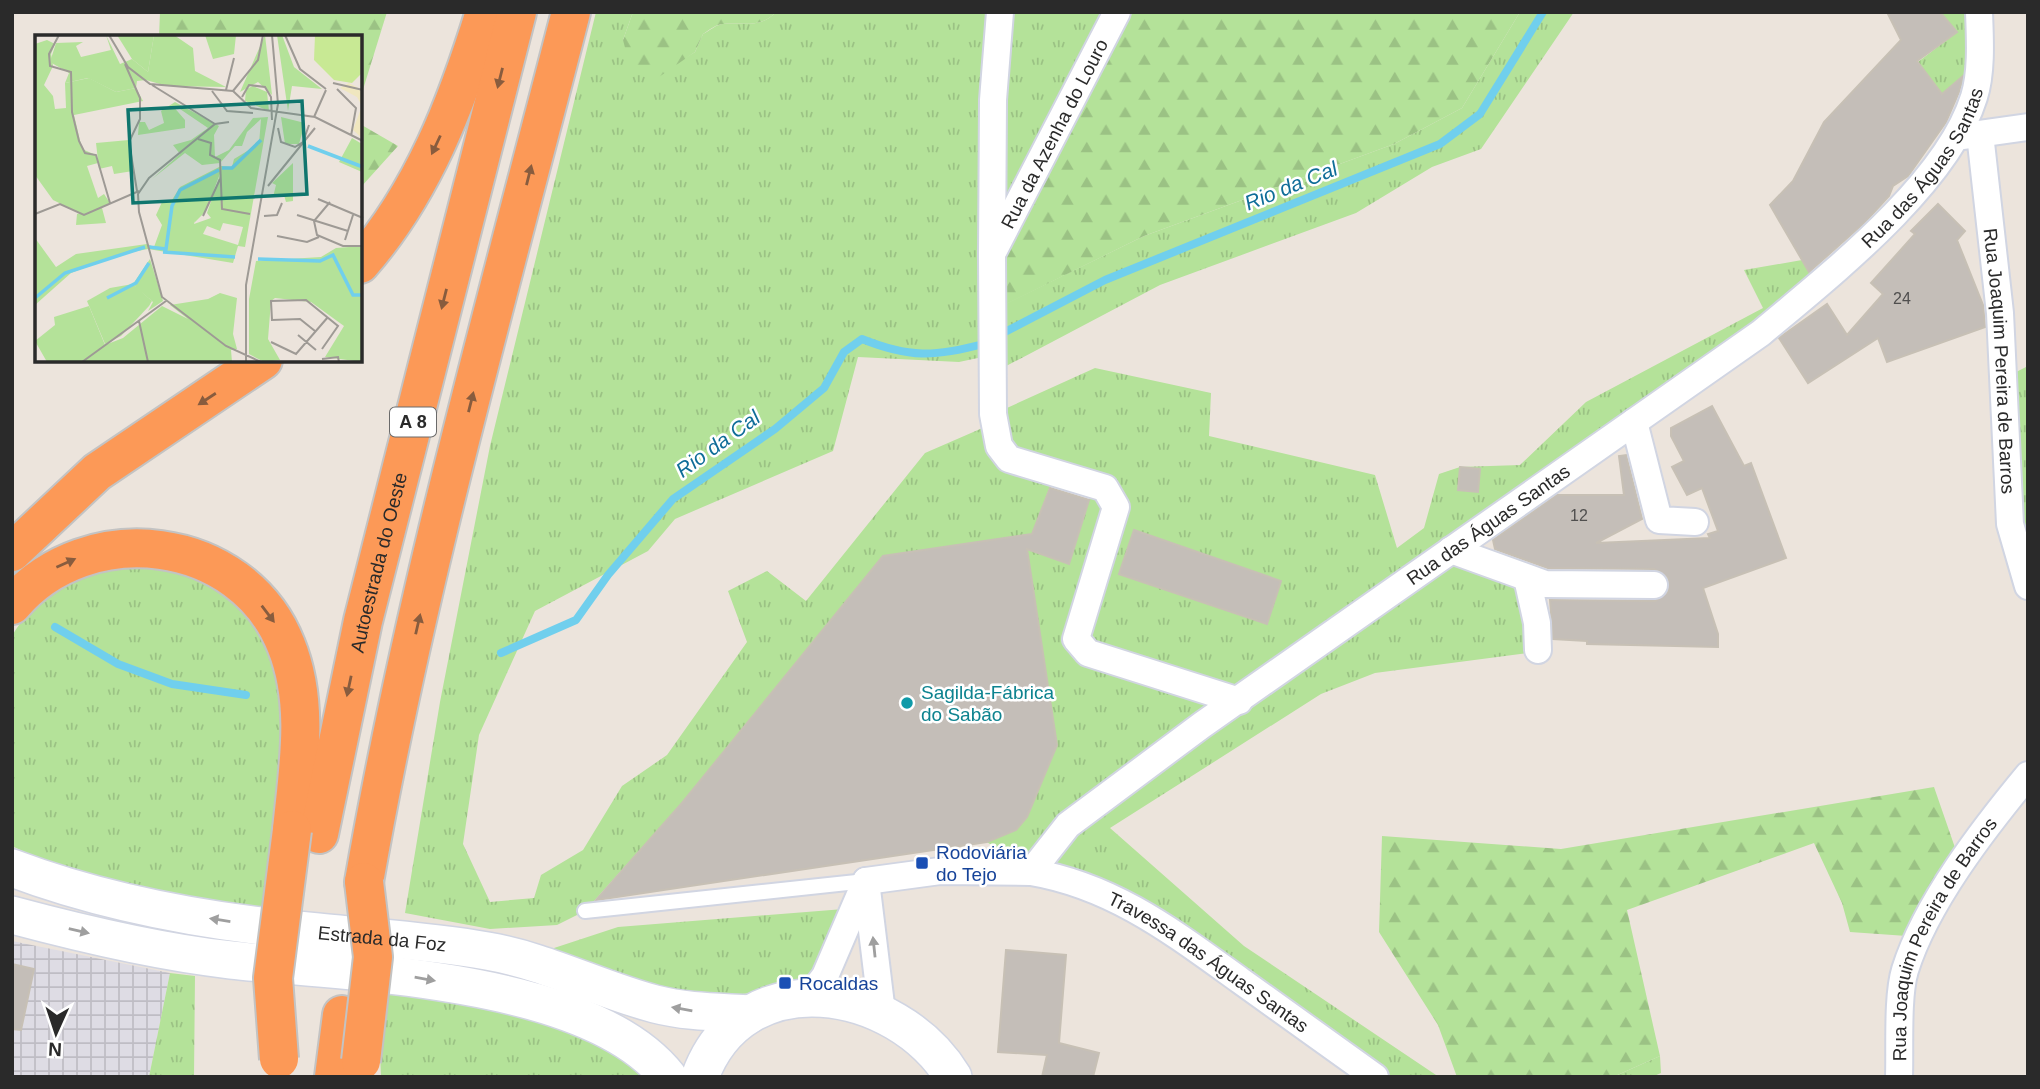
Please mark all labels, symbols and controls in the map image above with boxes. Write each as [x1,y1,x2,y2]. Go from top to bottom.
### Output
inset map [35,35,362,362]
street label: Rua da Azenha do Louro [997,36,1112,232]
one-way arrow [494,68,505,90]
street label: Rua das Águas Santas [1857,86,1987,252]
one-way arrow [431,135,442,155]
water label: Rio da Cal [1241,156,1342,215]
one-way arrow [524,164,535,186]
street label: Rua Joaquim Pereira de Barros [1980,227,2019,494]
one-way arrow [438,288,449,310]
house number: 24 [1893,290,1911,307]
one-way arrow [466,391,477,413]
one-way arrow [197,392,216,405]
water label: Rio da Cal [671,405,765,482]
road number: A 8 [390,408,436,436]
street label: Rua das Águas Santas [1403,460,1574,589]
street label: Autoestrada do Oeste [347,470,411,655]
house number: 12 [1570,507,1588,524]
one-way arrow [55,557,76,568]
one-way arrow [261,605,276,623]
one-way arrow [413,612,424,634]
one-way arrow [343,675,354,697]
place label: Sagilda-Fábrica do Sabão [921,682,1054,725]
marker: Sagilda-Fábrica do Sabão [899,695,915,711]
street label: Rua Joaquim Pereira de Barros [1889,813,2001,1061]
place label: Rodoviária do Tejo [936,842,1027,885]
marker: Rodoviária do Tejo [914,855,930,871]
street label: Travessa das Águas Santas [1105,888,1312,1037]
one-way arrow [209,914,231,925]
street label: Estrada da Foz [317,922,447,956]
one-way arrow [68,926,90,937]
one-way arrow [868,936,879,958]
place label: Rocaldas [799,973,878,994]
one-way arrow [414,974,436,985]
marker: Rocaldas [777,975,793,991]
north arrow [21,998,91,1068]
one-way arrow [671,1003,693,1014]
text: N [48,1039,63,1060]

